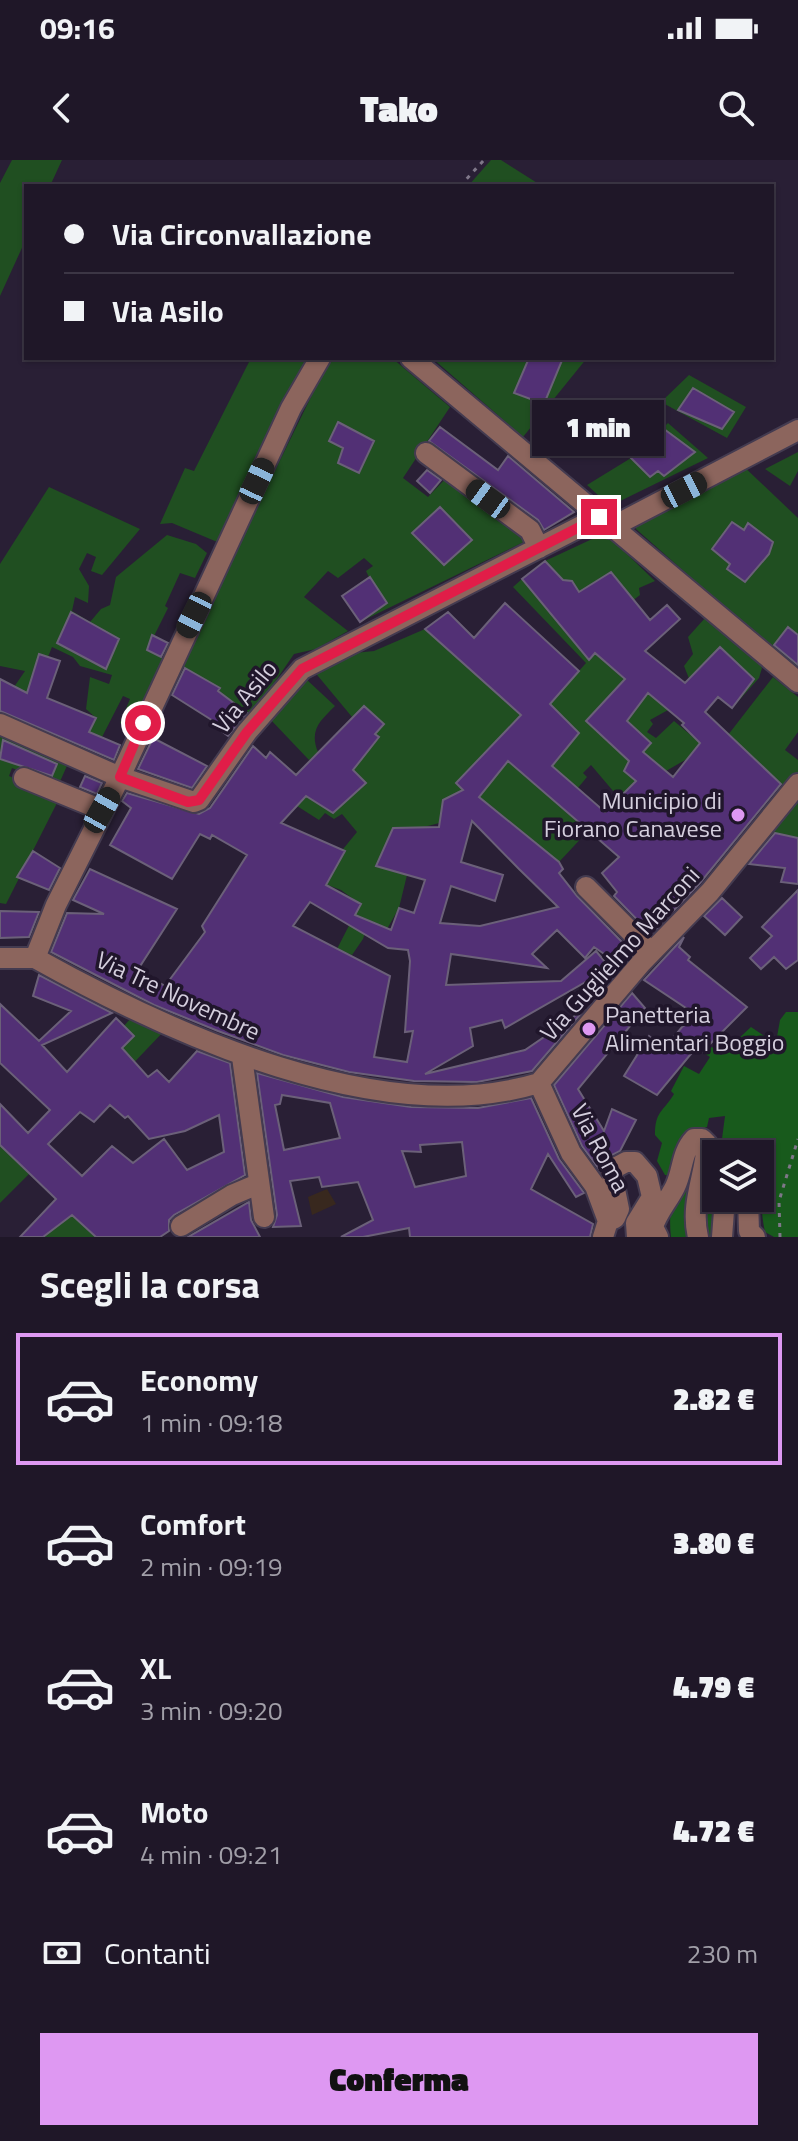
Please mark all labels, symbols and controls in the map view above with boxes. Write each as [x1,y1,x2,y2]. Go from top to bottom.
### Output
text: 09:16 [40,5,115,51]
text: Tako [360,81,438,136]
icon: back [40,86,84,130]
icon: search [714,86,758,130]
text: Via Circonvallazione [112,211,371,257]
text: Via Asilo [112,288,224,334]
callout: 1 min [533,401,665,457]
text: 1 min [566,408,630,447]
car [236,454,278,508]
car [657,468,711,512]
car [462,475,514,523]
route end [581,499,617,535]
car [173,588,215,642]
street label: Via Asilo [203,652,285,741]
route start [125,705,161,741]
place label: Municipio di Fiorano Canavese [544,782,722,846]
car [80,783,124,837]
marker: Municipio di Fiorano Canavese [729,806,747,824]
street label: Via Guglielmo Marconi [531,858,708,1049]
street label: Via Tre Novembre [90,941,266,1049]
place label: Panetteria Alimentari Boggio [605,996,784,1060]
marker: Panetteria Alimentari Boggio [580,1020,598,1038]
street label: Via Roma [562,1097,639,1198]
map controls [702,1140,774,1212]
button: layers [702,1140,774,1212]
text: Scegli la corsa [40,1257,260,1312]
text: Economy [140,1357,258,1403]
icon: car [44,1363,116,1435]
text: 2.82 € [673,1376,754,1422]
text: 1 min · 09:18 [140,1403,283,1442]
text: Comfort [140,1501,246,1547]
icon: car [44,1507,116,1579]
text: 3.80 € [673,1520,754,1566]
text: 2 min · 09:19 [140,1547,283,1586]
text: XL [140,1645,171,1691]
icon: car [44,1651,116,1723]
text: 4.79 € [673,1664,754,1710]
text: 3 min · 09:20 [140,1691,283,1730]
text: Moto [140,1789,208,1835]
icon: car [44,1795,116,1867]
text: 4.72 € [673,1808,754,1854]
text: 4 min · 09:21 [140,1835,283,1874]
text: Contanti [104,1930,211,1976]
icon: cash [40,1931,84,1975]
text: 230 m [687,1934,758,1973]
button: Conferma [40,2033,758,2125]

